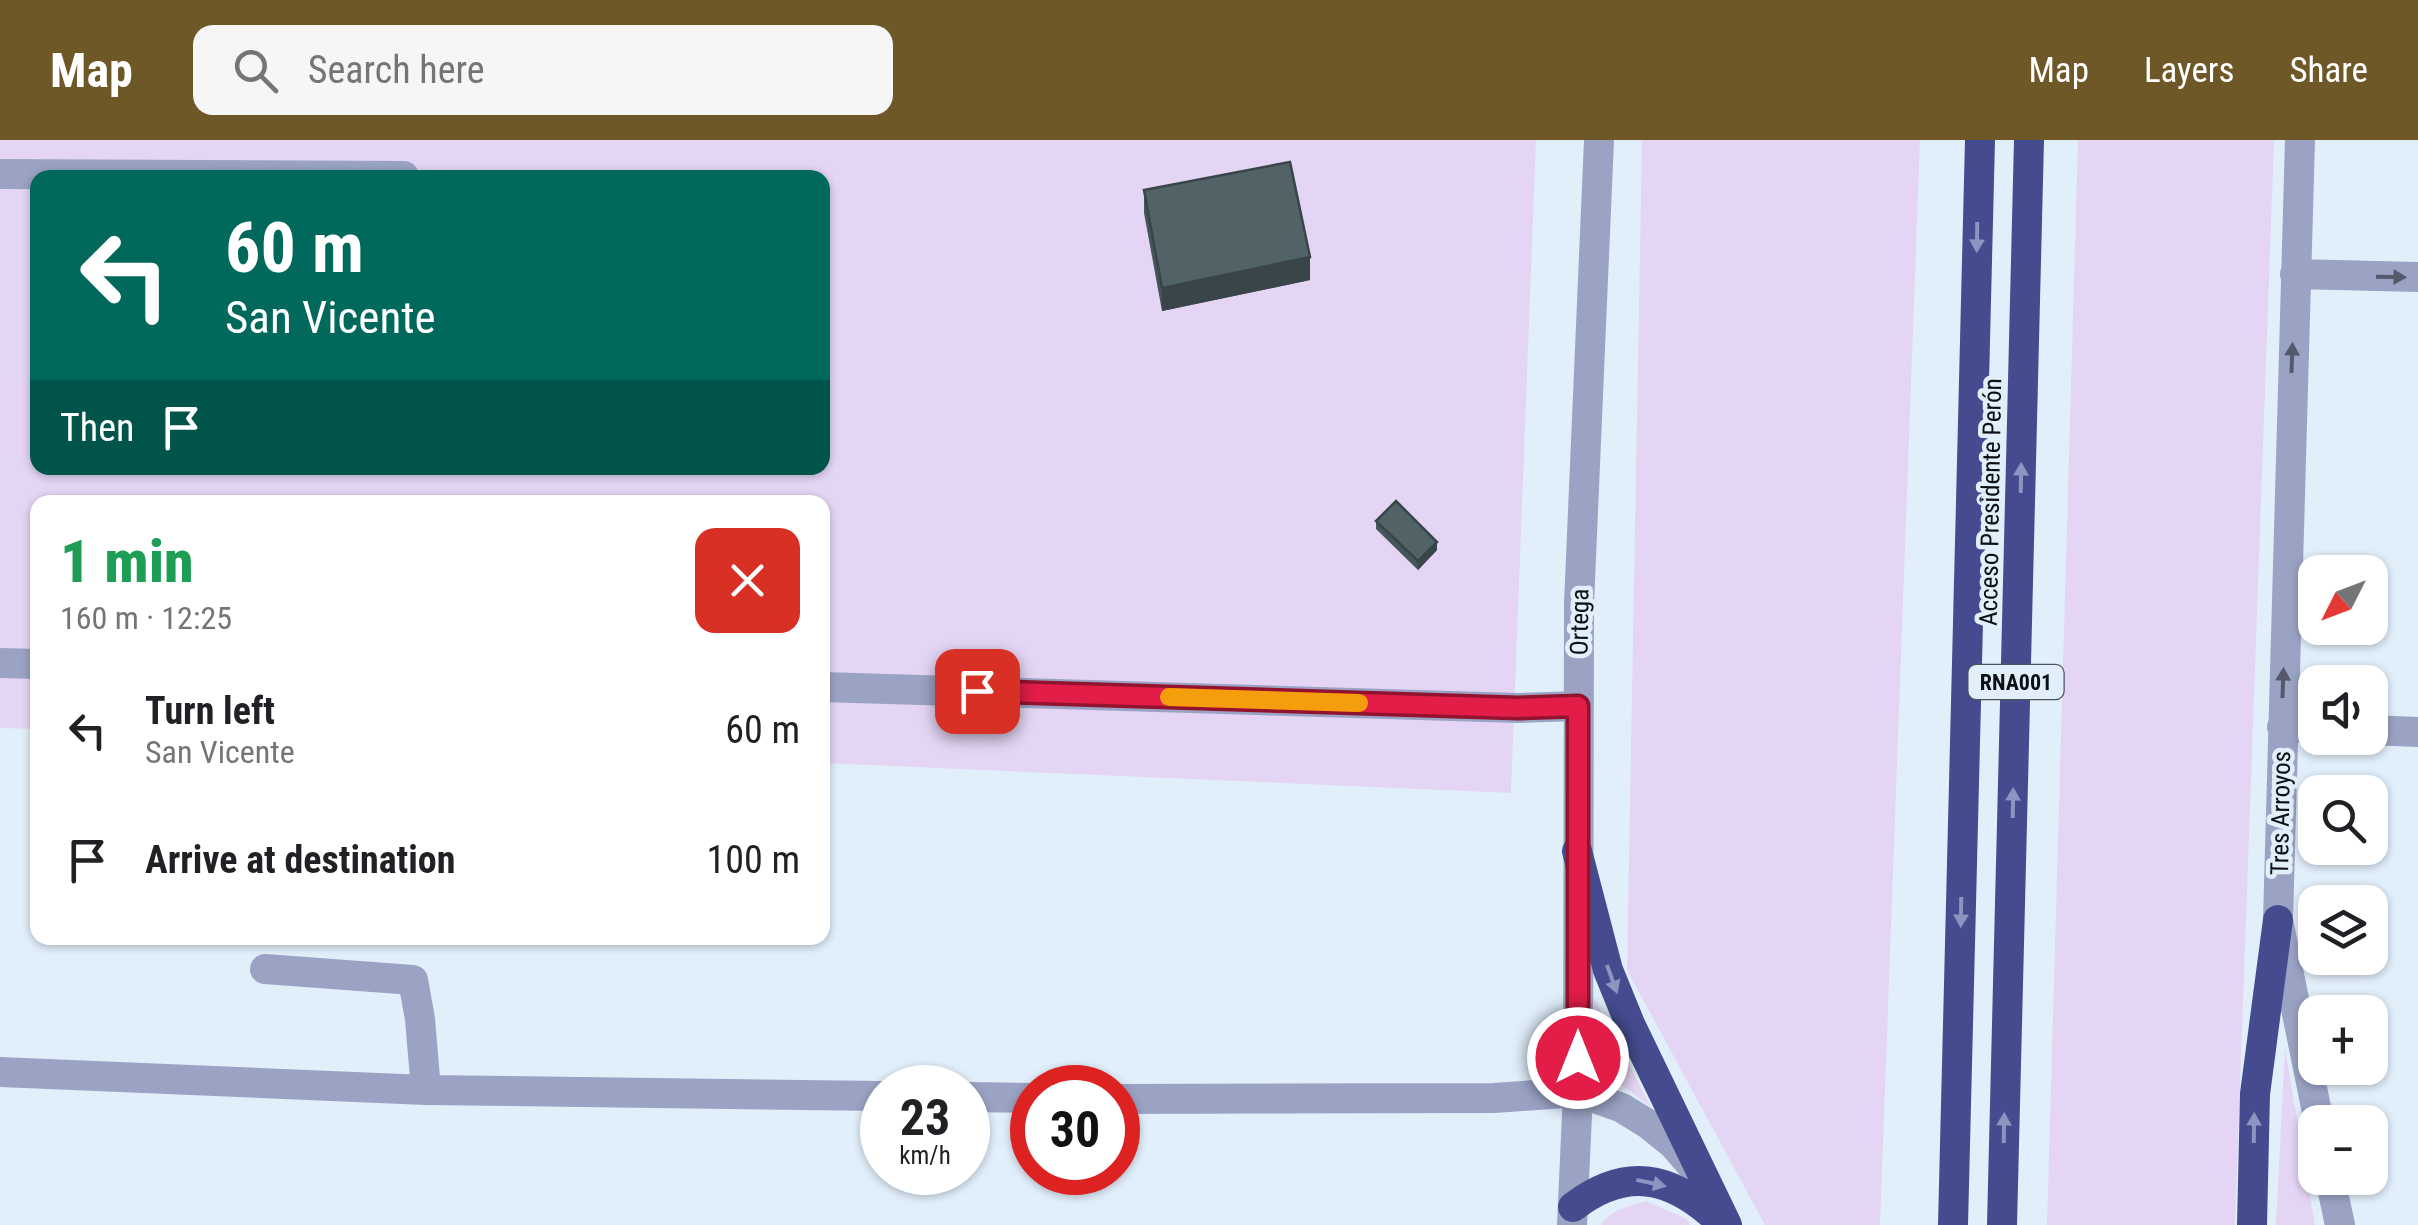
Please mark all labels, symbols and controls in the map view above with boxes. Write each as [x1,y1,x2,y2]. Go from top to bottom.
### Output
search box [193,25,893,115]
text: Map [50,42,133,99]
icon: search [228,43,283,98]
text: Search here [308,48,485,92]
text: Map [2028,50,2089,91]
text: Layers [2144,50,2234,91]
text: Share [2289,50,2368,91]
text: 60 m [225,207,364,289]
icon: left [60,210,190,340]
one-way arrow [1969,222,1985,254]
one-way arrow [2376,269,2408,285]
text: San Vicente [225,291,436,344]
one-way arrow [2285,342,2301,374]
street label: Acceso Presidente Perón [1974,378,2007,626]
icon: arrive [154,400,209,455]
text: Then [60,406,134,450]
one-way arrow [2013,461,2029,493]
text: 1 min [60,526,194,597]
button: close [695,528,800,633]
north arrow [2298,555,2388,645]
map controls [2298,555,2388,1195]
street label: Ortega [1564,588,1595,656]
text: 160 m · 12:25 [60,599,232,637]
pin [935,649,1020,734]
icon: arrive [950,664,1005,719]
road number: RNA001 [1968,665,2064,699]
button: sound [2298,665,2388,755]
one-way arrow [2276,666,2292,698]
text: Turn left [145,689,275,733]
icon: left [60,703,115,758]
text: 60 m [725,708,800,752]
text: San Vicente [145,733,295,771]
street label: Tres Arroyos [2265,751,2296,875]
button: search [2298,775,2388,865]
one-way arrow [2005,786,2021,818]
icon: arrive [60,833,115,888]
text: Arrive at destination [145,838,455,882]
text: 100 m [706,838,800,882]
button: layers [2298,885,2388,975]
one-way arrow [1953,897,1969,929]
one-way arrow [1605,964,1620,994]
button: + [2298,995,2388,1085]
position arrow [1526,1006,1630,1110]
speed limit sign: 30 [1010,1065,1140,1195]
text: 23 [900,1089,950,1147]
button: − [2298,1105,2388,1195]
one-way arrow [1997,1111,2013,1143]
one-way arrow [2246,1111,2262,1143]
text: km/h [899,1141,951,1170]
one-way arrow [1636,1176,1667,1192]

